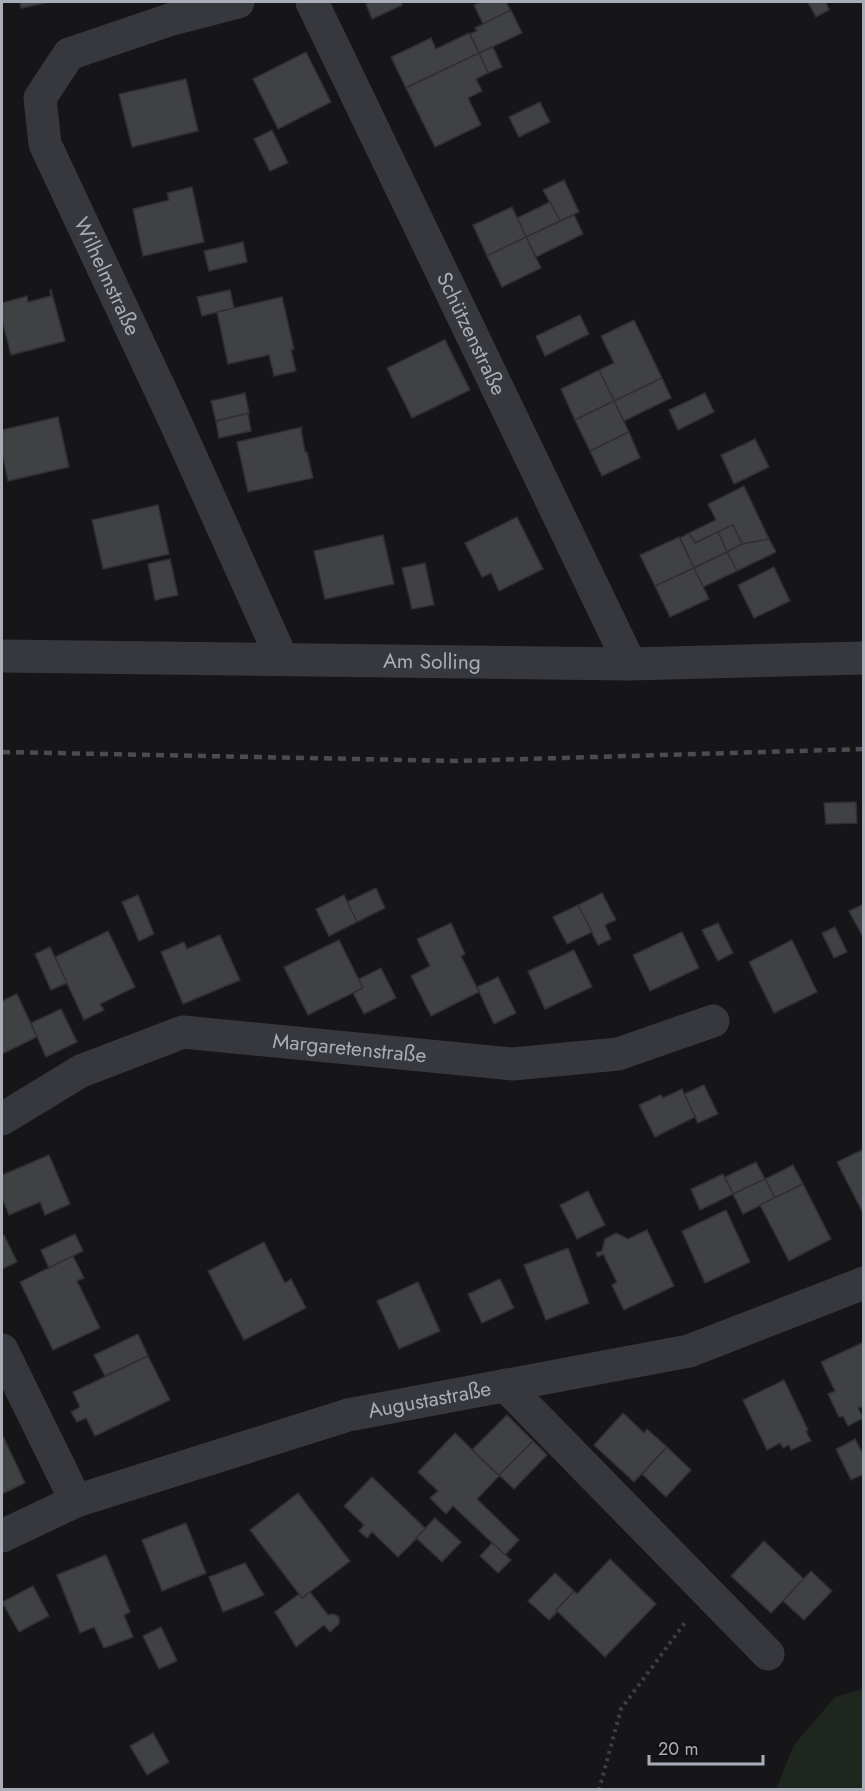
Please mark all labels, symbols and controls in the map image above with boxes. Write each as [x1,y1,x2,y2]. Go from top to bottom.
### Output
street label: Wilhelmstraße [66,212,148,341]
street label: Schützenstraße [429,267,514,400]
street label: Am Solling [383,646,481,677]
street label: Margaretenstraße [271,1026,428,1071]
street label: Augustastraße [365,1373,494,1426]
scale bar [649,1728,763,1766]
text: 20 m [658,1736,698,1762]

